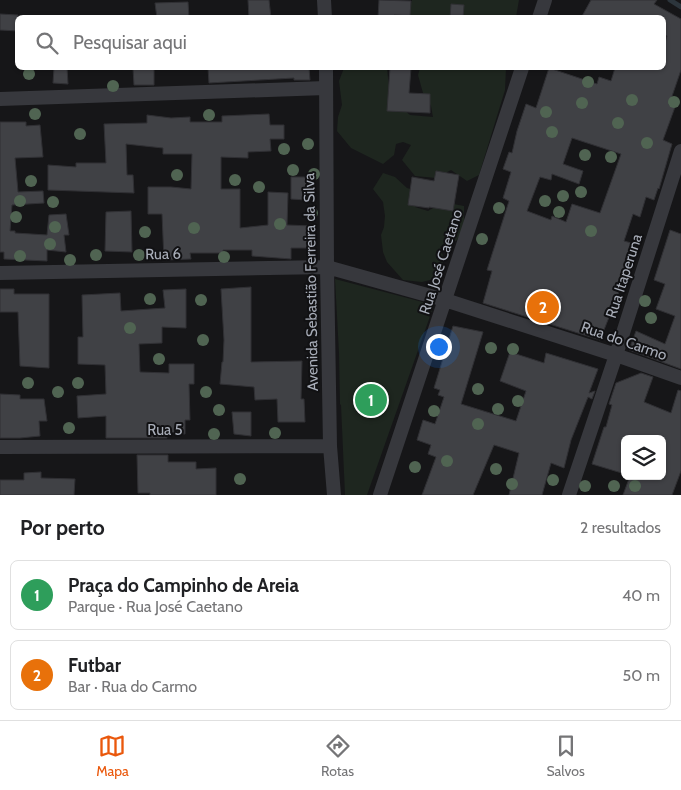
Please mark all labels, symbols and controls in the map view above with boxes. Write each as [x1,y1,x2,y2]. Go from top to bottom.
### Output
search box [15,15,666,70]
icon: search [33,29,61,57]
text: Pesquisar aqui [73,31,187,54]
street label: Avenida Sebastião Ferreira da Silva [300,172,322,391]
street label: Rua José Caetano [416,207,466,317]
street label: Rua Itaperuna [602,231,646,320]
street label: Rua 6 [145,245,181,263]
pin: 2 [527,288,559,326]
street label: Rua do Carmo [579,318,669,364]
your location [426,334,452,360]
pin: 1 [355,381,387,419]
street label: Rua 5 [147,421,183,439]
map controls [621,435,666,480]
button: layers [621,435,666,480]
text: Por perto [20,515,105,540]
text: 2 resultados [580,518,661,537]
text: Praça do Campinho de Areia [68,574,299,597]
text: 1 [34,586,40,605]
text: 40 m [622,586,660,605]
text: Parque · Rua José Caetano [68,597,243,616]
text: Futbar [68,654,121,677]
text: 2 [33,666,41,685]
text: 50 m [623,666,660,685]
text: Bar · Rua do Carmo [68,677,197,696]
tab: Mapa [96,732,129,780]
tab: Rotas [321,732,354,780]
tab: Salvos [546,732,585,780]

